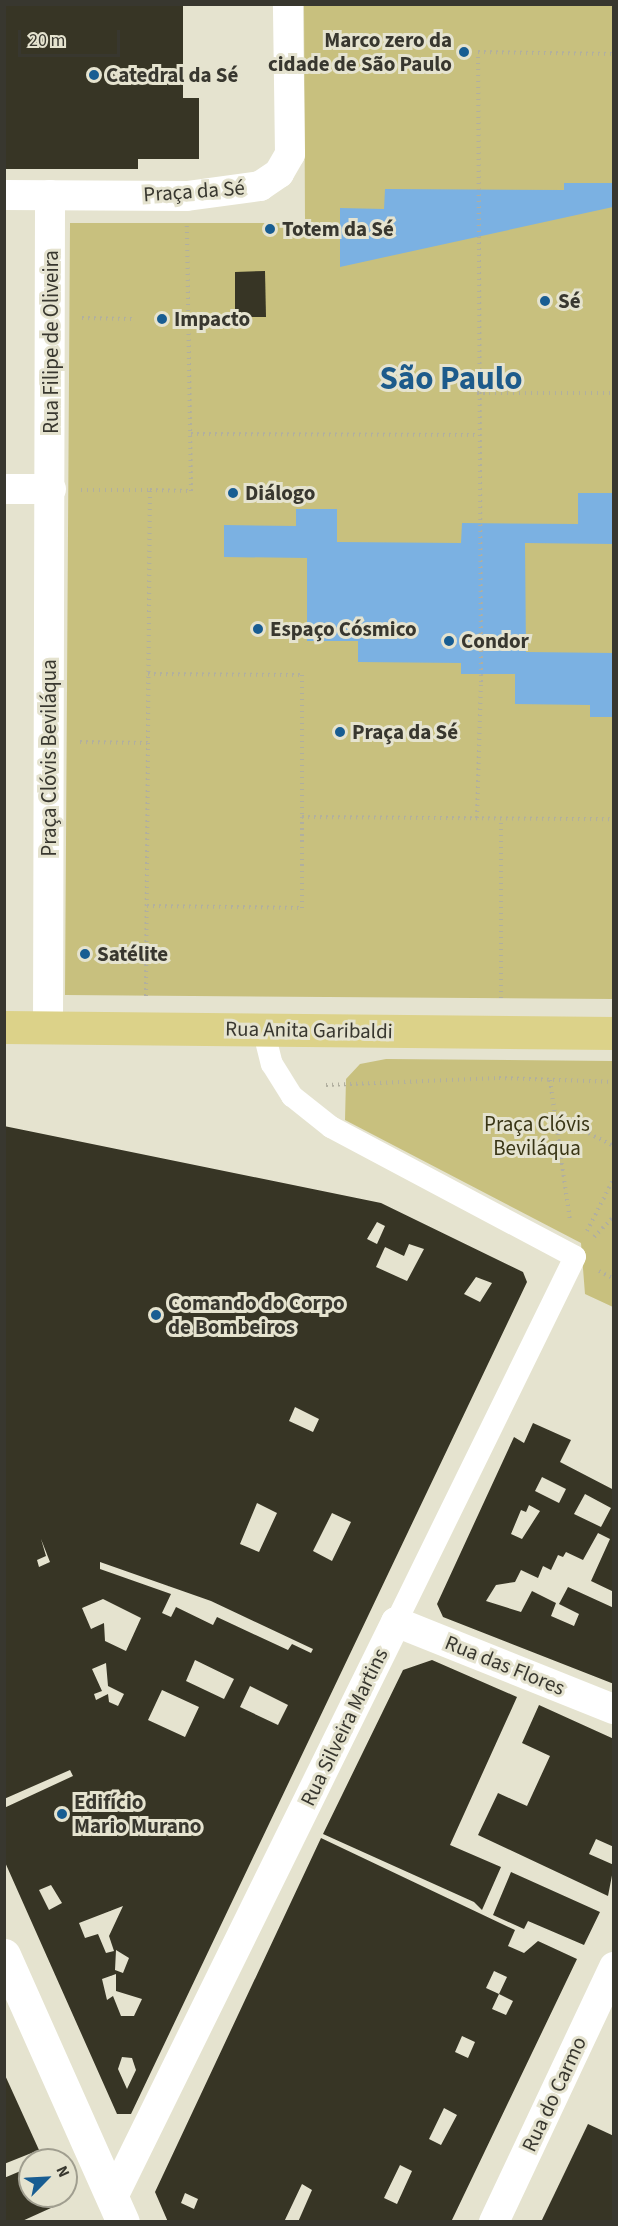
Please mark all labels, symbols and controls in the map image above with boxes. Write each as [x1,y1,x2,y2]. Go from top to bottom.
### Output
scale bar [21,18,123,56]
place label: Marco zero da cidade de São Paulo [268,27,452,77]
text: 20 m [29,28,65,53]
marker: Marco zero da cidade de São Paulo [457,45,471,59]
place label: Catedral da Sé [106,62,238,88]
marker: Catedral da Sé [87,68,101,82]
street label: Praça da Sé [143,175,245,207]
place label: Totem da Sé [282,216,394,242]
marker: Totem da Sé [263,222,277,236]
street label: Rua Filipe de Oliveira [38,250,64,434]
place label: Sé [558,288,581,314]
marker: Sé [536,292,554,310]
place label: Impacto [174,306,250,332]
marker: Impacto [155,312,169,326]
district label: São Paulo [379,359,523,399]
place label: Diálogo [245,480,315,506]
marker: Diálogo [226,486,240,500]
place label: Espaço Cósmico [270,616,417,642]
marker: Espaço Cósmico [251,622,265,636]
place label: Condor [461,628,529,654]
marker: Condor [442,634,456,648]
street label: Praça Clóvis Beviláqua [36,659,62,857]
place label: Praça da Sé [352,719,458,745]
marker: Praça da Sé [333,725,347,739]
place label: Satélite [97,941,168,967]
marker: Satélite [78,947,92,961]
street label: Rua Anita Garibaldi [225,1016,393,1044]
park label: Praça Clóvis Beviláqua [484,1111,590,1161]
place label: Comando do Corpo de Bombeiros [168,1290,345,1340]
marker: Comando do Corpo de Bombeiros [149,1308,163,1322]
street label: Rua das Flores [441,1630,569,1700]
street label: Rua Silveira Martins [295,1644,393,1810]
place label: Edifício Mario Murano [74,1789,202,1839]
marker: Edifício Mario Murano [55,1807,69,1821]
street label: Rua do Carmo [516,2032,592,2156]
north arrow [18,2148,78,2208]
text: N [50,2162,75,2181]

